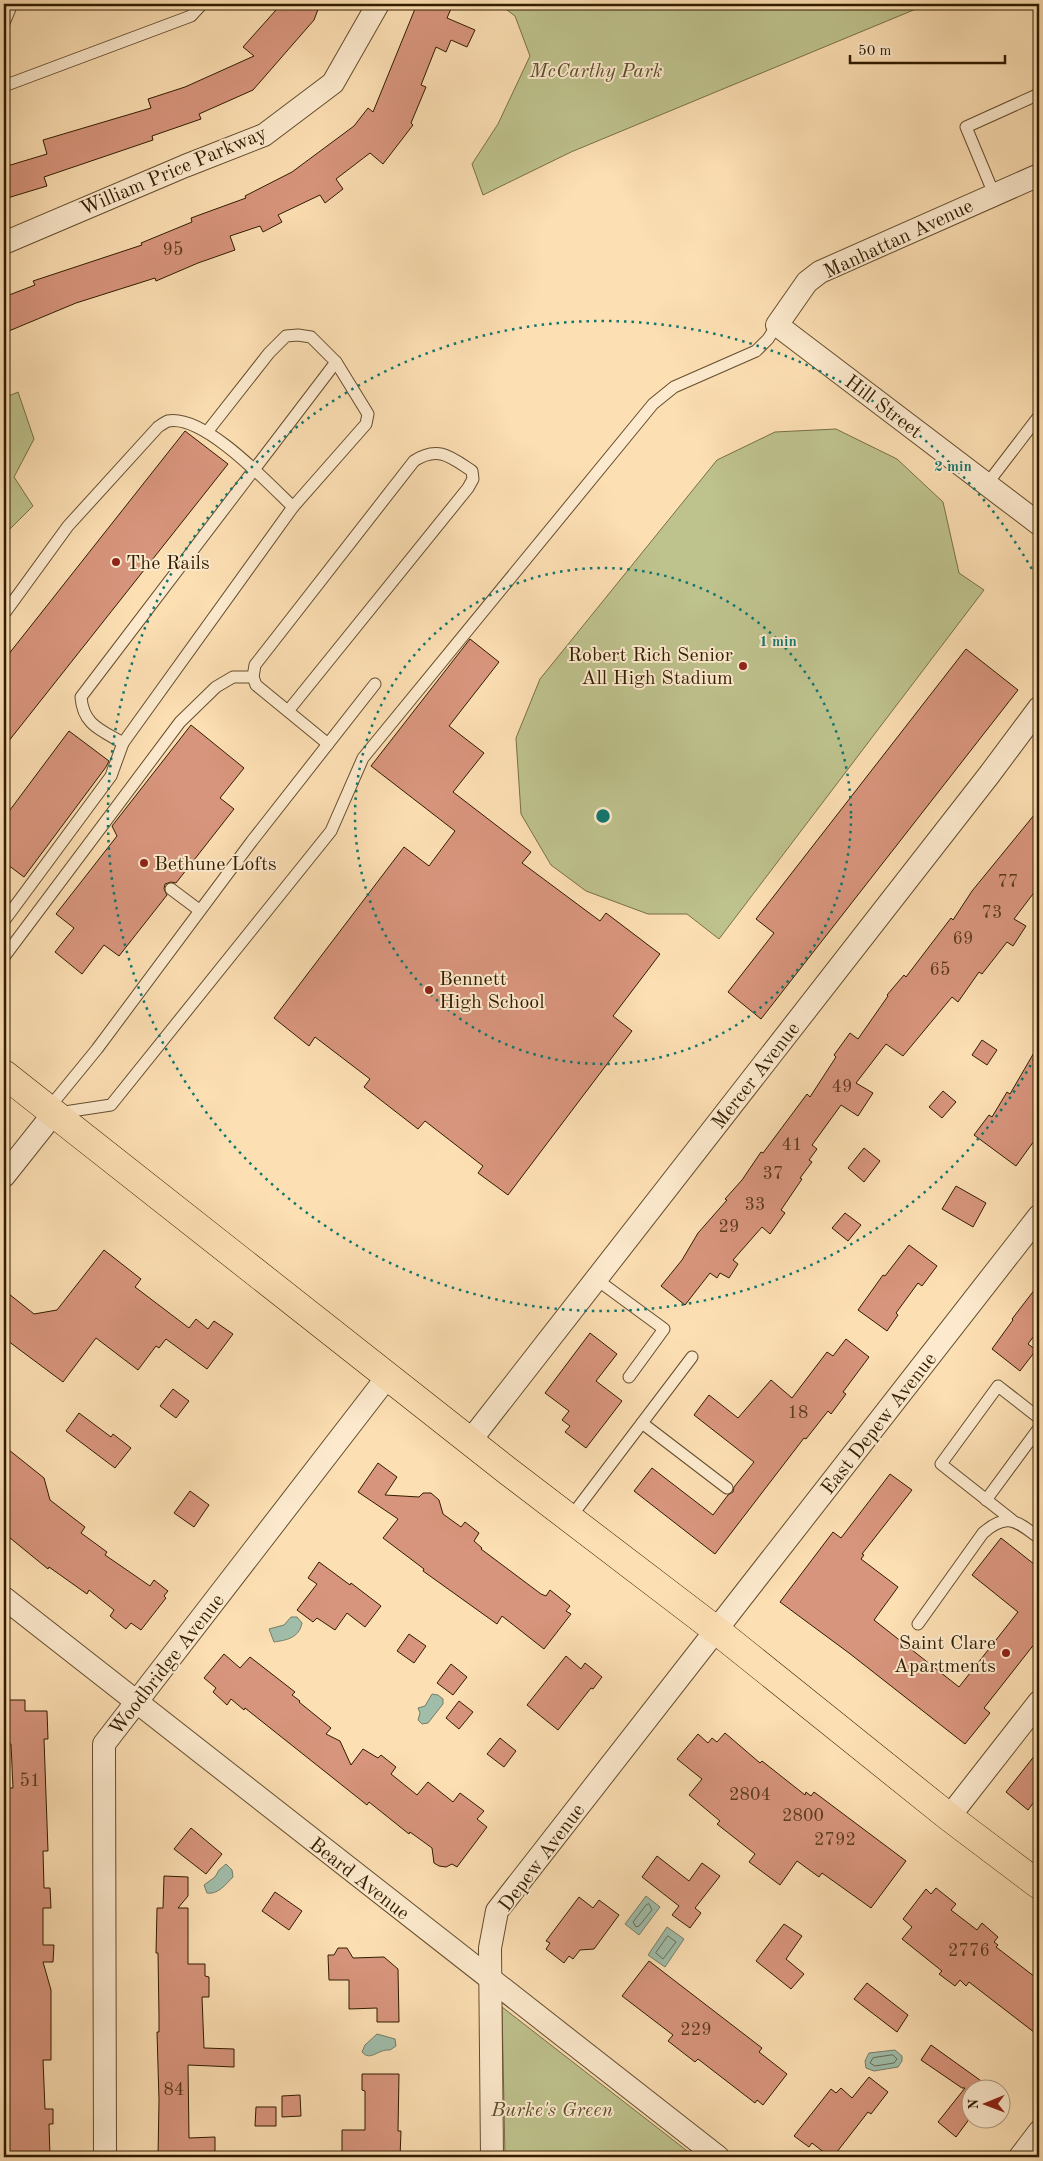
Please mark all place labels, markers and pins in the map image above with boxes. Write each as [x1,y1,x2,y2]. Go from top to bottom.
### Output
place label: The Rails [126,554,210,574]
marker: The Rails [110,556,122,568]
place label: Robert Rich Senior All High Stadium [568,646,733,689]
marker: Robert Rich Senior All High Stadium [737,660,749,672]
centre of rings [594,807,612,825]
place label: Bethune Lofts [154,855,277,875]
marker: Bethune Lofts [138,857,150,869]
place label: Bennett High School [439,970,545,1013]
marker: Bennett High School [423,984,435,996]
place label: Saint Clare Apartments [894,1634,996,1677]
marker: Saint Clare Apartments [1000,1647,1012,1659]

